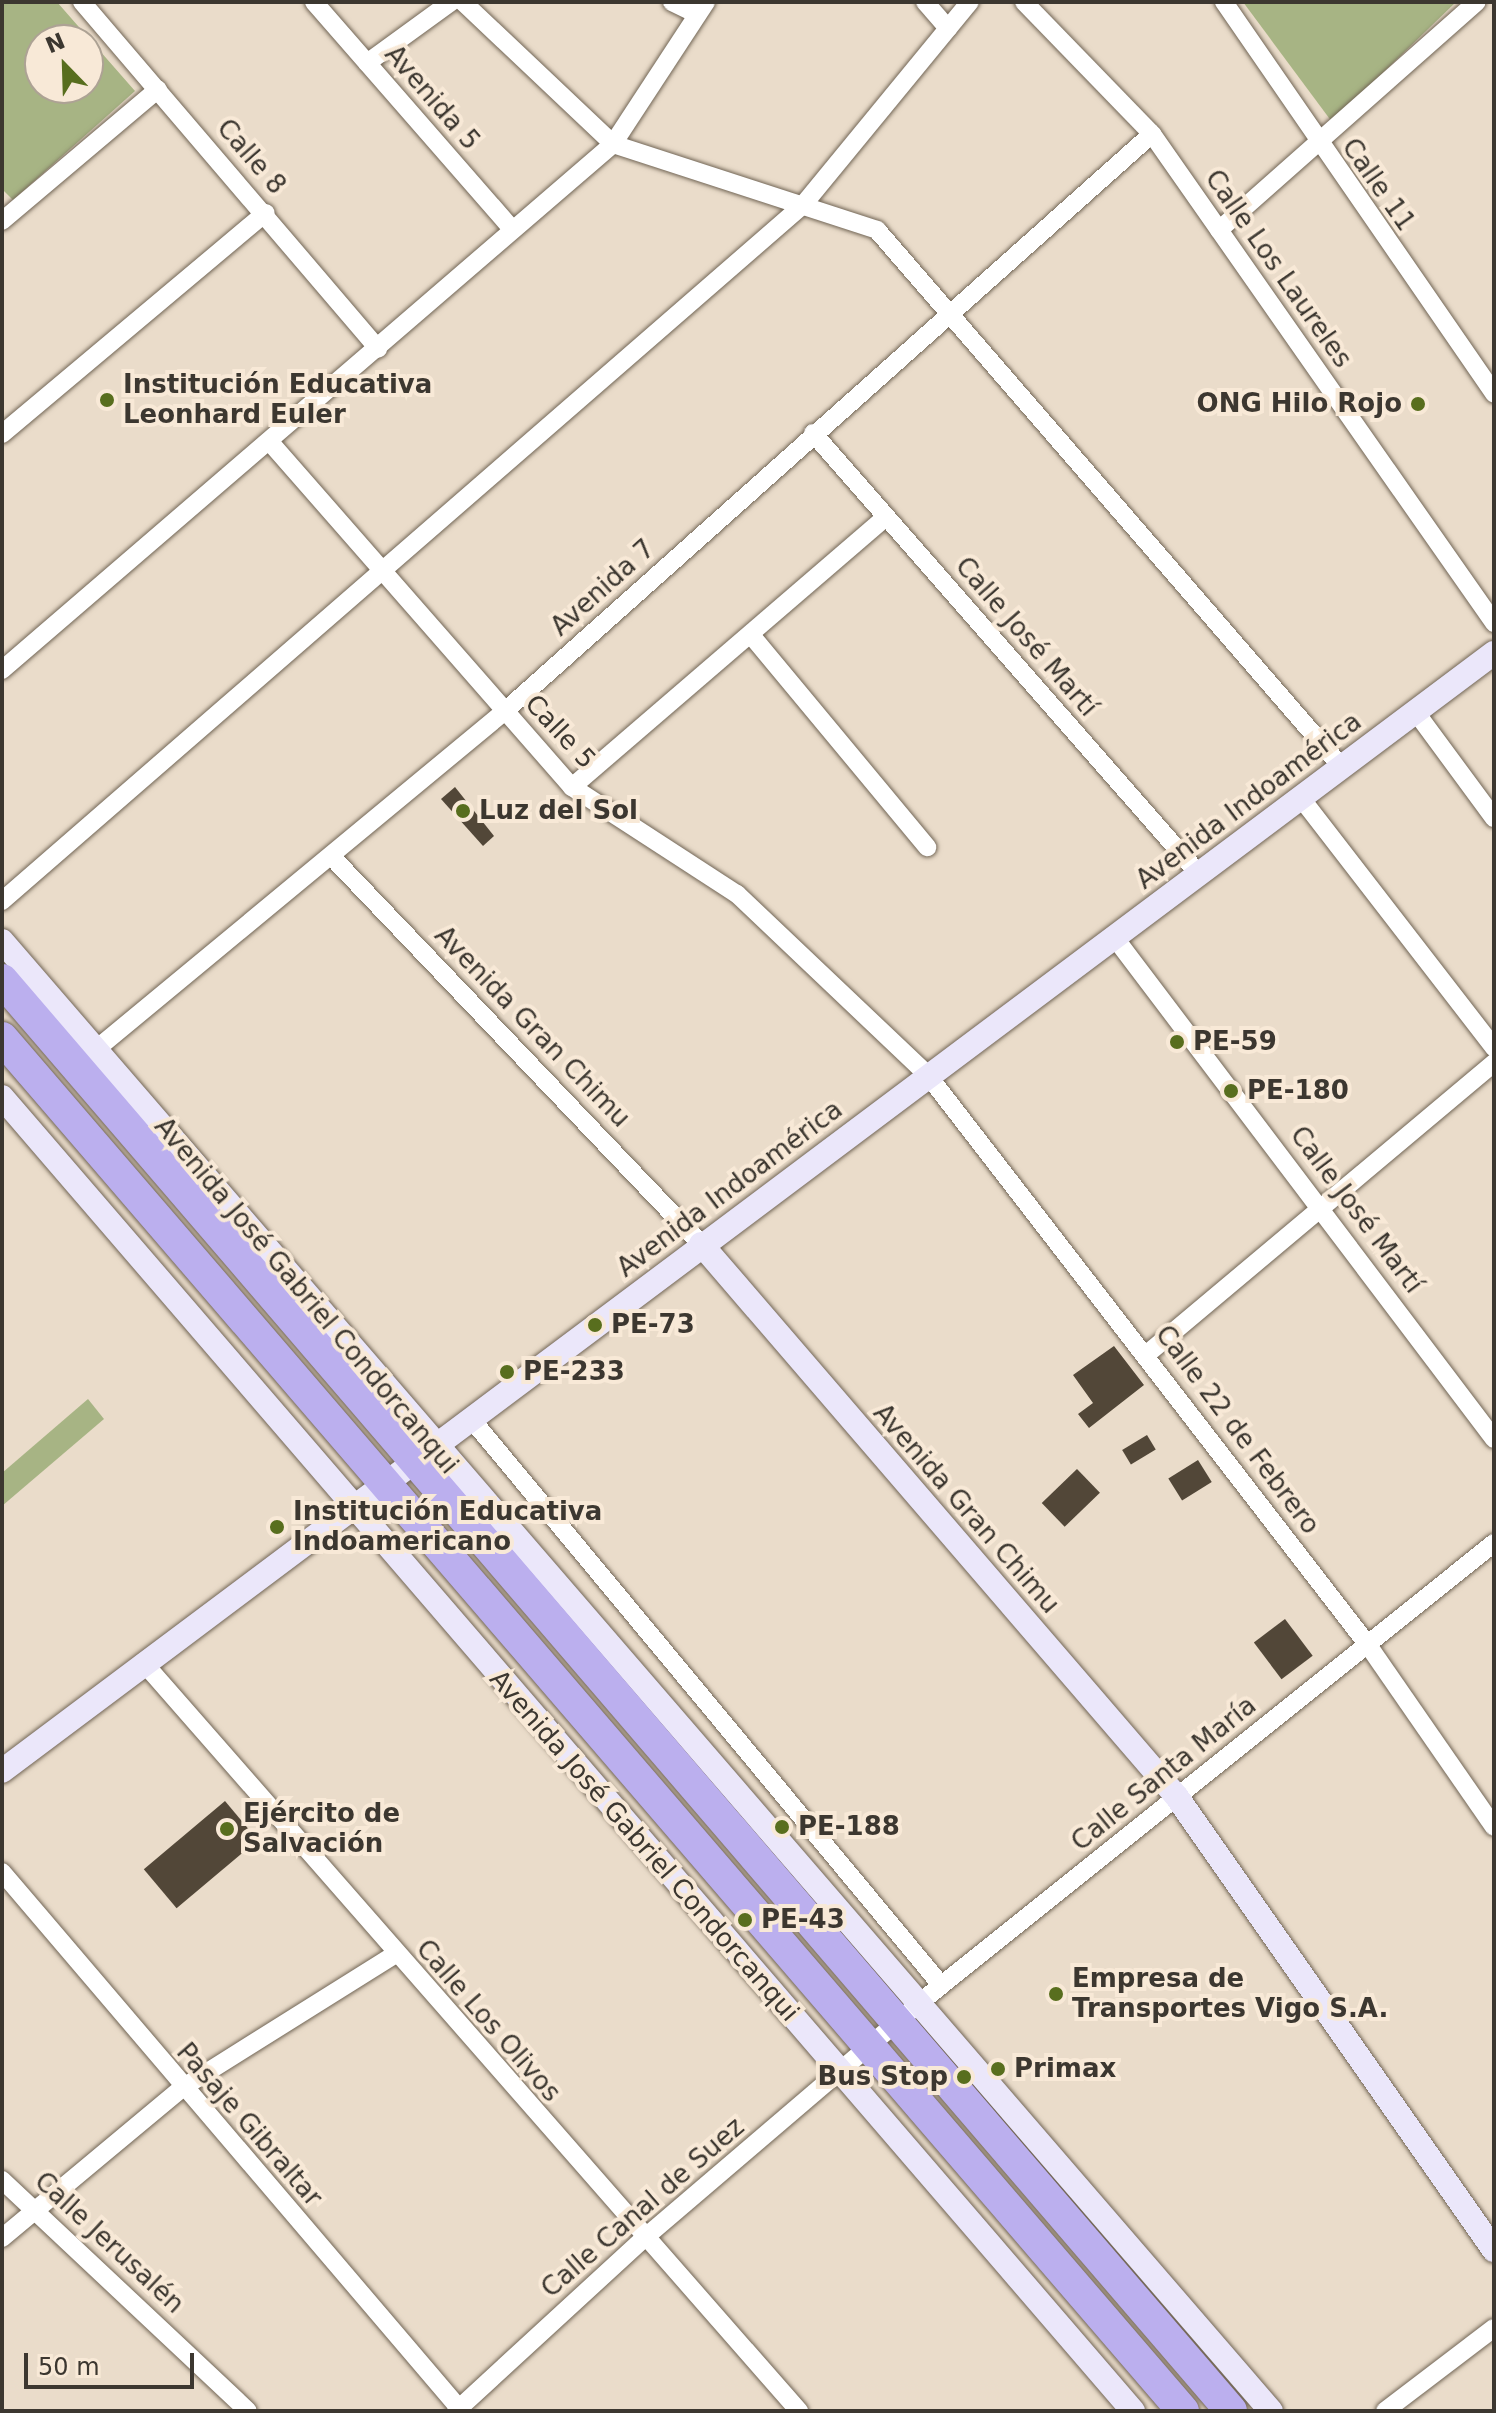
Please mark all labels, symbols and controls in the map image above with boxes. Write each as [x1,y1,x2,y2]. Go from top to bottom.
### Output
north arrow [24,24,104,104]
text: N [42,28,69,58]
street label: Avenida 5 [378,39,486,157]
street label: Calle 8 [210,113,292,201]
street label: Calle 11 [1335,133,1421,237]
street label: Calle Los Laureles [1198,164,1358,374]
place label: Institución Educativa Leonhard Euler [123,369,432,430]
place label: ONG Hilo Rojo [1197,388,1402,420]
marker: Institución Educativa Leonhard Euler [98,391,116,409]
marker: ONG Hilo Rojo [1409,395,1427,413]
street label: Avenida 7 [545,533,661,643]
street label: Calle José Martí [948,551,1104,723]
street label: Calle 5 [518,689,602,775]
street label: Avenida Indoamérica [1130,706,1368,896]
place label: Luz del Sol [479,795,638,827]
marker: Luz del Sol [454,802,472,820]
street label: Avenida Gran Chimu [428,920,636,1134]
place label: PE-59 [1193,1026,1277,1058]
marker: PE-59 [1168,1033,1186,1051]
place label: PE-180 [1247,1075,1349,1107]
marker: PE-180 [1222,1082,1240,1100]
street label: Avenida Indoamérica [611,1094,849,1284]
street label: Avenida José Gabriel Condorcanqui [148,1112,464,1480]
street label: Calle José Martí [1283,1120,1429,1300]
place label: PE-73 [611,1309,695,1341]
marker: PE-73 [586,1316,604,1334]
street label: Calle 22 de Febrero [1148,1320,1326,1540]
place label: PE-233 [523,1356,625,1388]
marker: PE-233 [498,1363,516,1381]
street label: Avenida Gran Chimu [867,1398,1065,1620]
place label: Institución Educativa Indoamericano [293,1496,602,1558]
marker: Institución Educativa Indoamericano [268,1518,286,1536]
street label: Avenida José Gabriel Condorcanqui [483,1664,805,2028]
street label: Calle Santa María [1065,1690,1263,1858]
place label: Ejército de Salvación [243,1798,400,1860]
place label: PE-188 [798,1811,900,1843]
marker: PE-188 [773,1818,791,1836]
marker: Ejército de Salvación [218,1820,236,1838]
place label: PE-43 [761,1904,845,1936]
marker: PE-43 [736,1911,754,1929]
street label: Calle Los Olivos [409,1934,567,2108]
place label: Empresa de Transportes Vigo S.A. [1072,1963,1388,2024]
marker: Empresa de Transportes Vigo S.A. [1047,1985,1065,2003]
street label: Pasaje Gibraltar [170,2037,328,2213]
place label: Primax [1014,2053,1116,2085]
marker: Primax [989,2060,1007,2078]
place label: Bus Stop [818,2061,948,2093]
marker: Bus Stop [955,2068,973,2086]
street label: Calle Canal de Suez [535,2112,751,2304]
street label: Calle Jerusalén [28,2166,190,2320]
scale bar [28,2337,198,2387]
text: 50 m [38,2353,100,2381]

